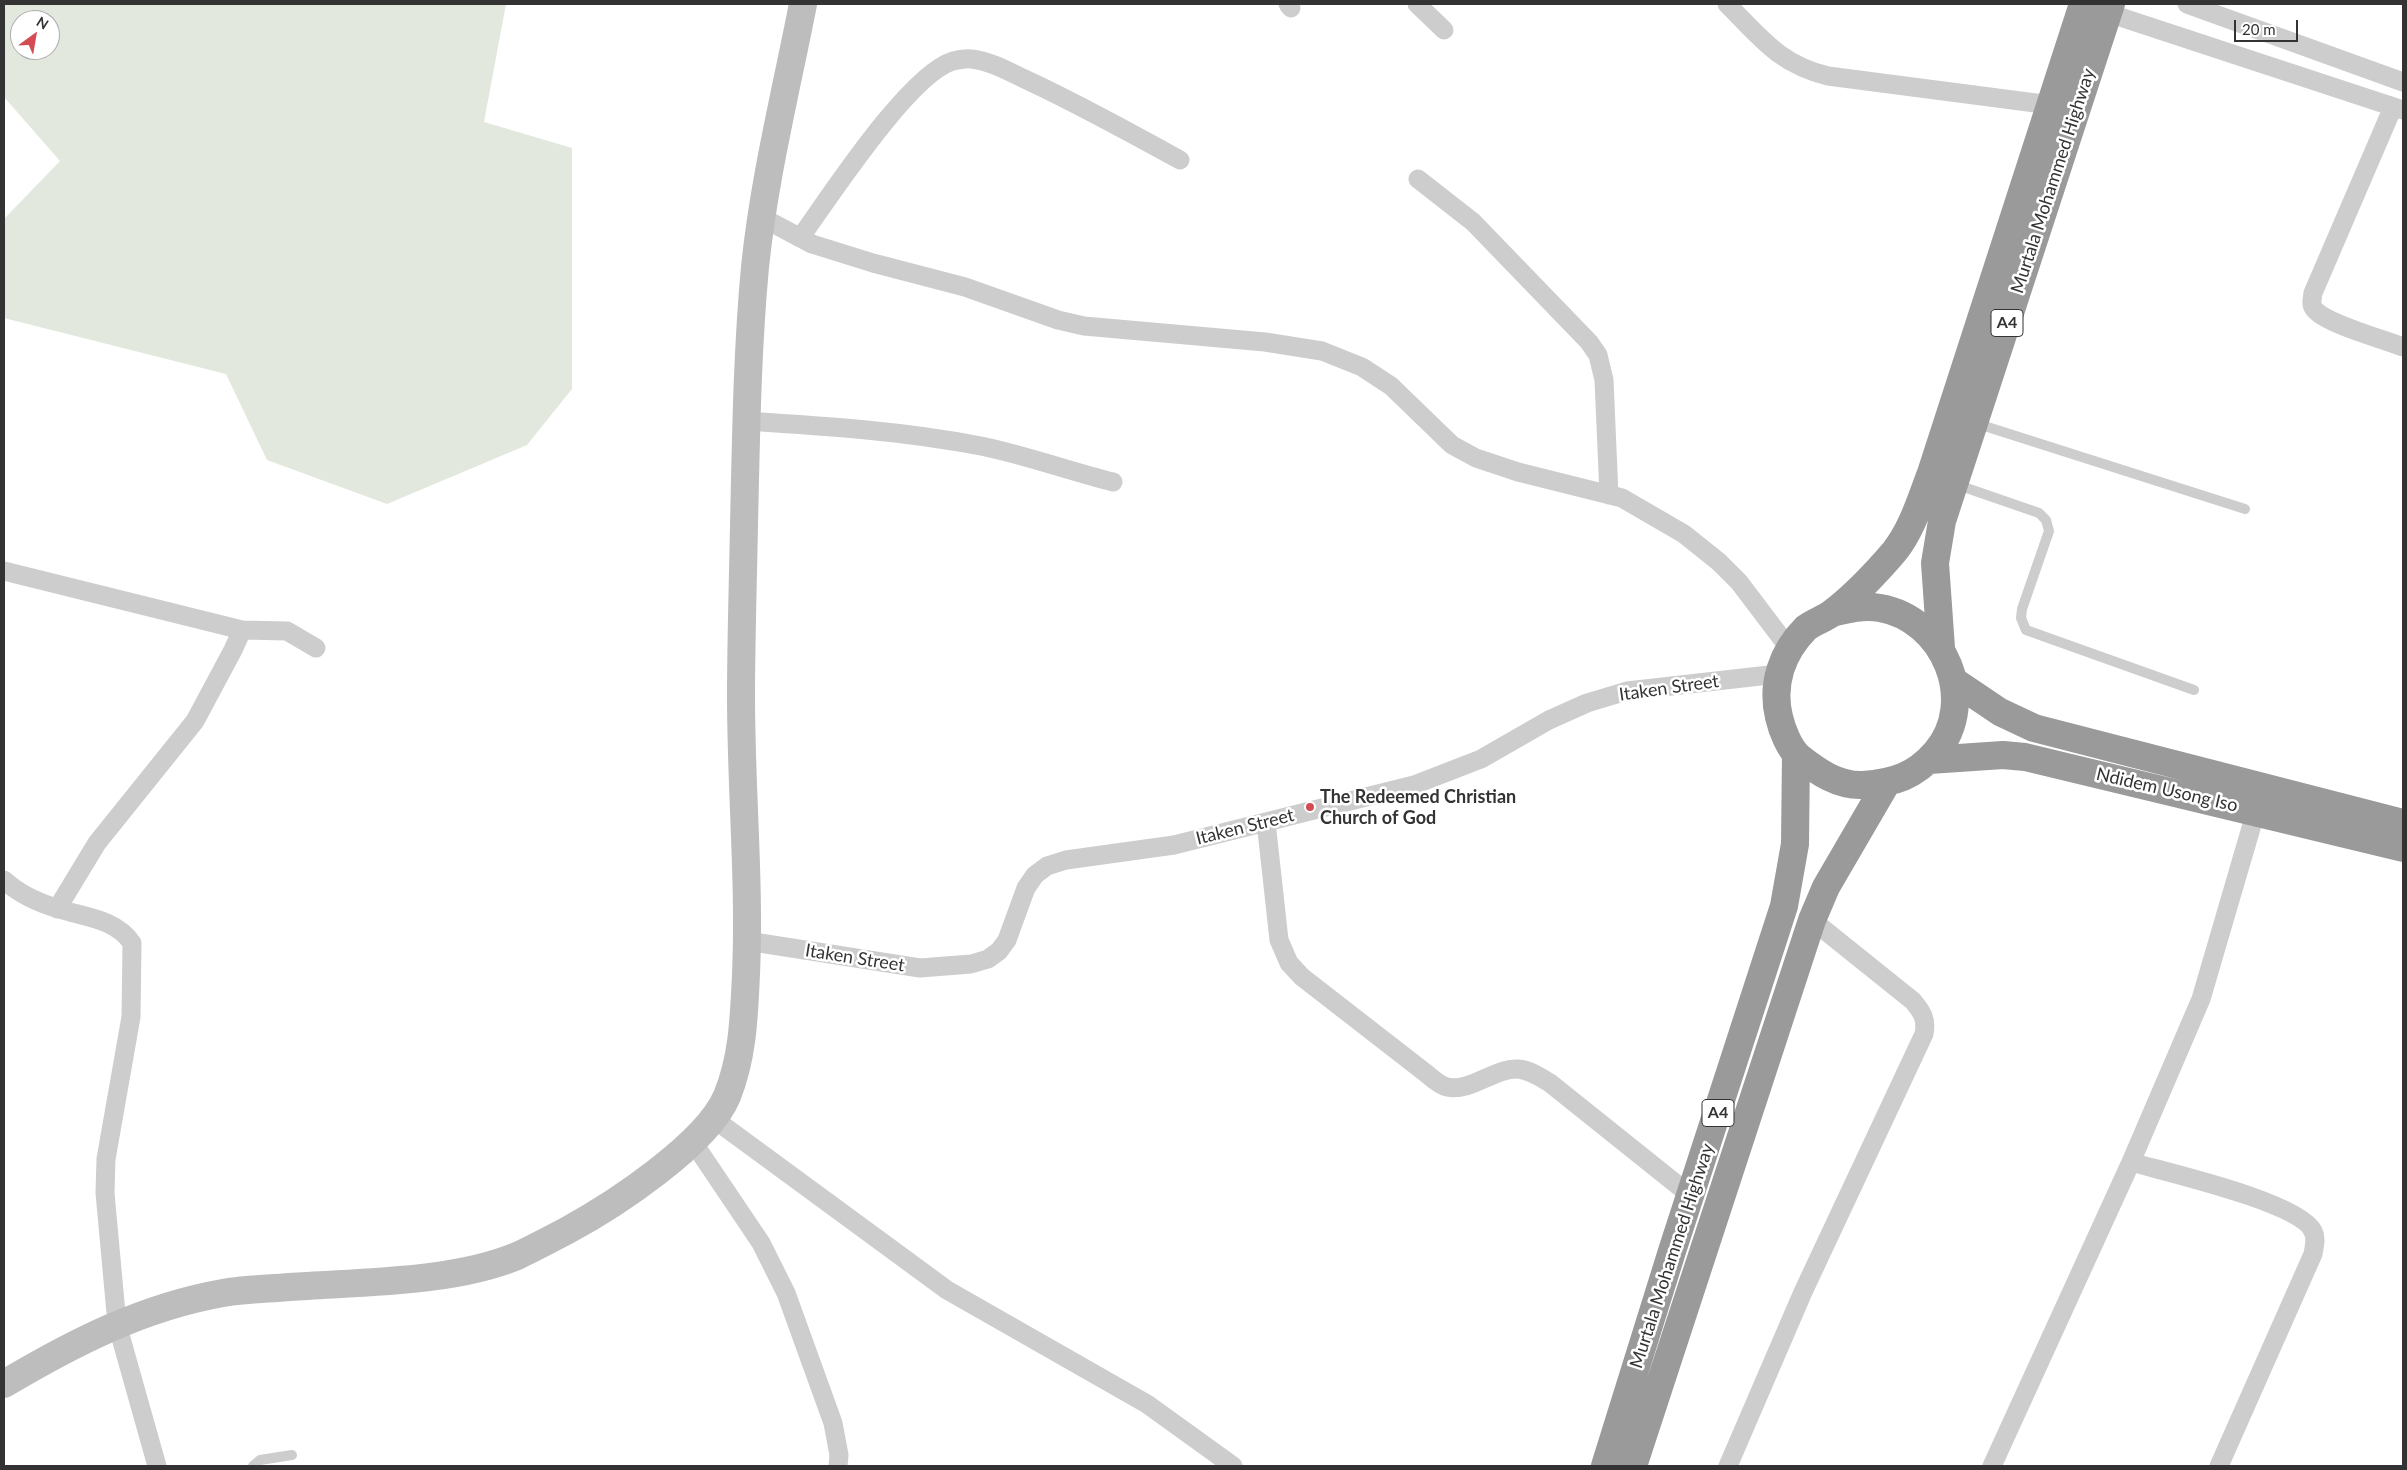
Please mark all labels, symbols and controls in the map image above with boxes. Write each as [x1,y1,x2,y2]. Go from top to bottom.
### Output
north arrow [10,10,60,60]
scale bar [2237,10,2301,42]
text: N [34,13,52,33]
text: 20 m [2242,20,2276,38]
street label: Murtala Mohammed Highway [2006,66,2100,296]
road number: A4 [1991,309,2023,336]
street label: Itaken Street [1618,670,1720,706]
street label: Ndidem Usong Iso [2094,763,2240,817]
place label: The Redeemed Christian Church of God [1320,786,1516,829]
marker: The Redeemed Christian Church of God [1304,801,1316,813]
street label: Itaken Street [1194,804,1296,850]
street label: Itaken Street [804,939,906,977]
road number: A4 [1702,1100,1734,1126]
street label: Murtala Mohammed Highway [1625,1141,1719,1371]

